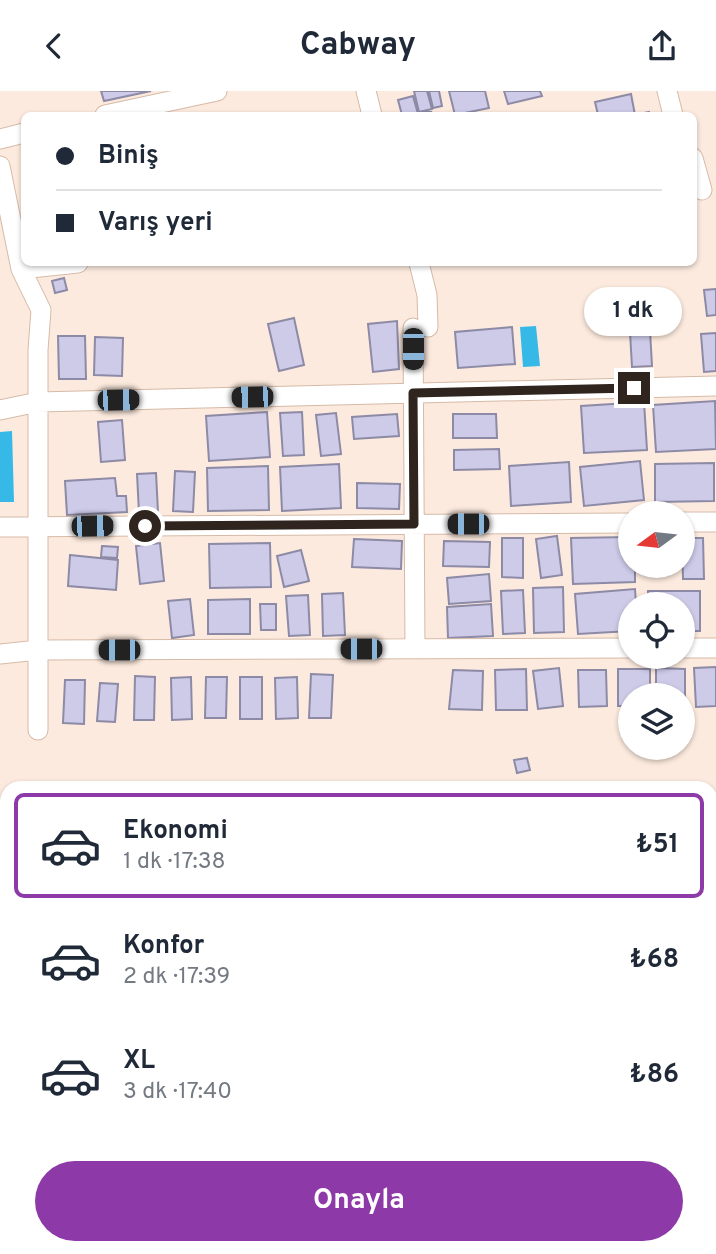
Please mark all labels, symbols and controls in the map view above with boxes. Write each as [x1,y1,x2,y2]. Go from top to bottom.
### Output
text: Cabway [300,26,416,66]
icon: back [35,27,73,65]
icon: share [643,27,681,65]
text: Biniş [98,140,159,173]
text: Varış yeri [98,207,213,240]
callout: 1 dk [585,287,683,335]
text: 1 dk [612,297,654,326]
car [403,328,424,370]
route end [618,372,650,404]
car [231,386,274,408]
car [97,389,140,411]
north arrow [618,501,695,577]
map controls [618,501,695,760]
route start [129,510,161,542]
car [448,514,490,535]
car [71,515,114,537]
button: locate [618,592,695,669]
car [341,639,383,660]
car [99,640,141,661]
button: layers [618,683,695,760]
icon: car [39,814,102,877]
text: Ekonomi [123,815,228,848]
text: ₺51 [636,829,679,862]
text: 1 dk · 17:38 [123,848,226,877]
icon: car [39,929,102,992]
text: Konfor [123,930,204,963]
text: ₺68 [630,944,679,977]
text: 2 dk · 17:39 [123,963,230,992]
icon: car [39,1044,102,1107]
text: XL [123,1045,155,1078]
text: ₺86 [630,1059,679,1092]
text: 3 dk · 17:40 [123,1078,232,1107]
button: Onayla [35,1161,683,1241]

